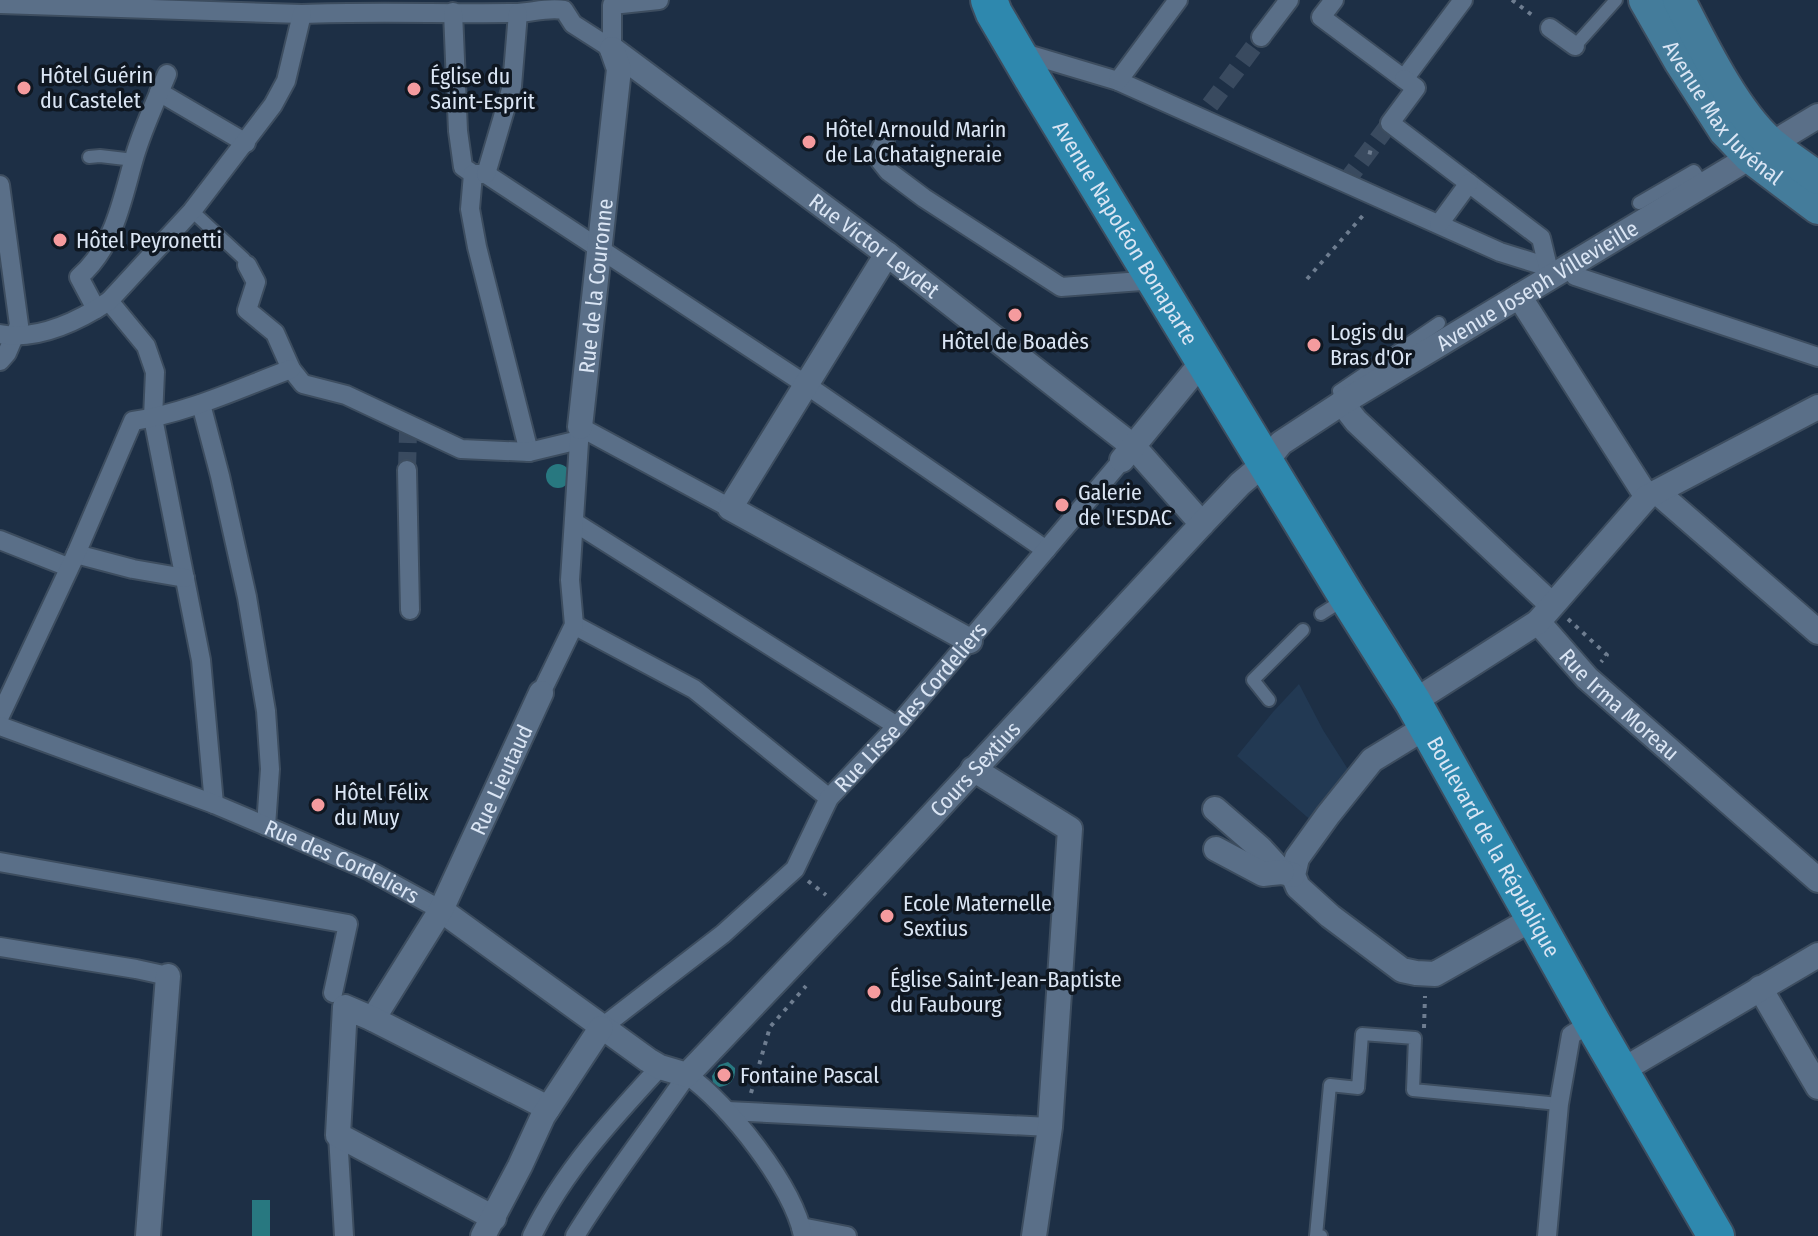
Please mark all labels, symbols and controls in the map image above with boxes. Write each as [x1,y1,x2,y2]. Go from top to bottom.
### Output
street label: Avenue Max Juvénal [1657,36,1788,191]
place label: Hôtel Guérin du Castelet [40,62,153,114]
place label: Église du Saint-Esprit [430,63,536,115]
marker: Hôtel Guérin du Castelet [15,79,33,97]
marker: Église du Saint-Esprit [405,80,423,98]
place label: Hôtel Arnould Marin de La Chataigneraie [825,116,1006,168]
street label: Avenue Napoléon Bonaparte [1047,116,1204,350]
marker: Hôtel Arnould Marin de La Chataigneraie [800,133,818,151]
street label: Rue Victor Leydet [804,188,946,305]
street label: Rue de la Couronne [573,197,619,375]
street label: Avenue Joseph Villevieille [1431,215,1643,357]
place label: Hôtel Peyronetti [76,227,222,254]
marker: Hôtel Peyronetti [51,231,69,249]
marker: Hôtel de Boadès [1006,306,1024,324]
place label: Logis du Bras d'Or [1330,319,1412,371]
place label: Hôtel de Boadès [941,328,1089,355]
marker: Logis du Bras d'Or [1305,336,1323,354]
place label: Galerie de l'ESDAC [1078,479,1172,531]
marker: Galerie de l'ESDAC [1053,496,1071,514]
street label: Rue Lisse des Cordeliers [829,617,993,798]
street label: Rue Irma Moreau [1553,643,1685,766]
street label: Cours Sextius [924,716,1026,823]
street label: Rue Lieutaud [464,720,539,839]
street label: Boulevard de la République [1421,732,1566,962]
place label: Hôtel Félix du Muy [334,779,429,831]
marker: Hôtel Félix du Muy [309,796,327,814]
street label: Rue des Cordeliers [260,814,424,909]
place label: Ecole Maternelle Sextius [903,890,1052,942]
marker: Ecole Maternelle Sextius [878,907,896,925]
place label: Église Saint-Jean-Baptiste du Faubourg [890,966,1122,1018]
marker: Église Saint-Jean-Baptiste du Faubourg [865,983,883,1001]
place label: Fontaine Pascal [740,1062,879,1089]
marker: Fontaine Pascal [715,1066,733,1084]

